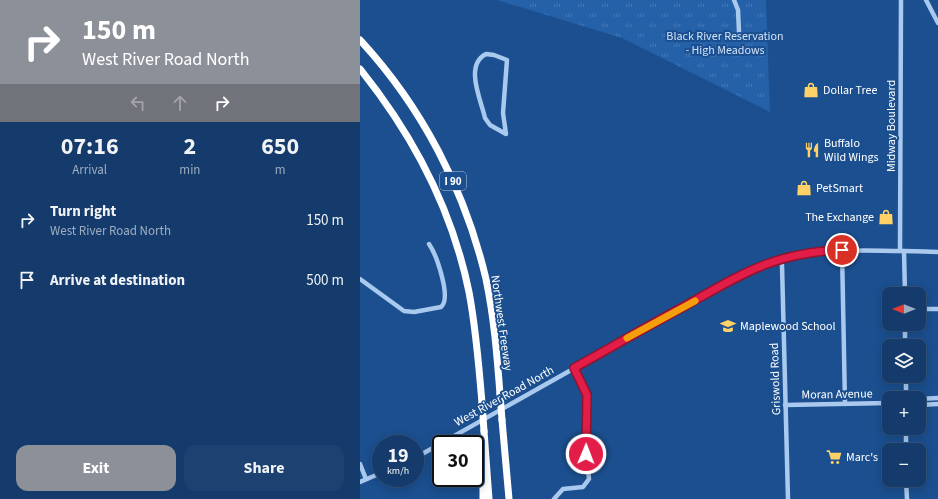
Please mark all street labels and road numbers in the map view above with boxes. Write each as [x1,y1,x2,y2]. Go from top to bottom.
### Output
street label: Midway Boulevard [883,80,900,172]
road number: I 90 [440,172,466,190]
street label: Northwest Freeway [486,274,517,373]
street label: Griswold Road [766,342,785,416]
street label: West River Road North [451,362,557,431]
street label: Moran Avenue [801,385,873,404]

